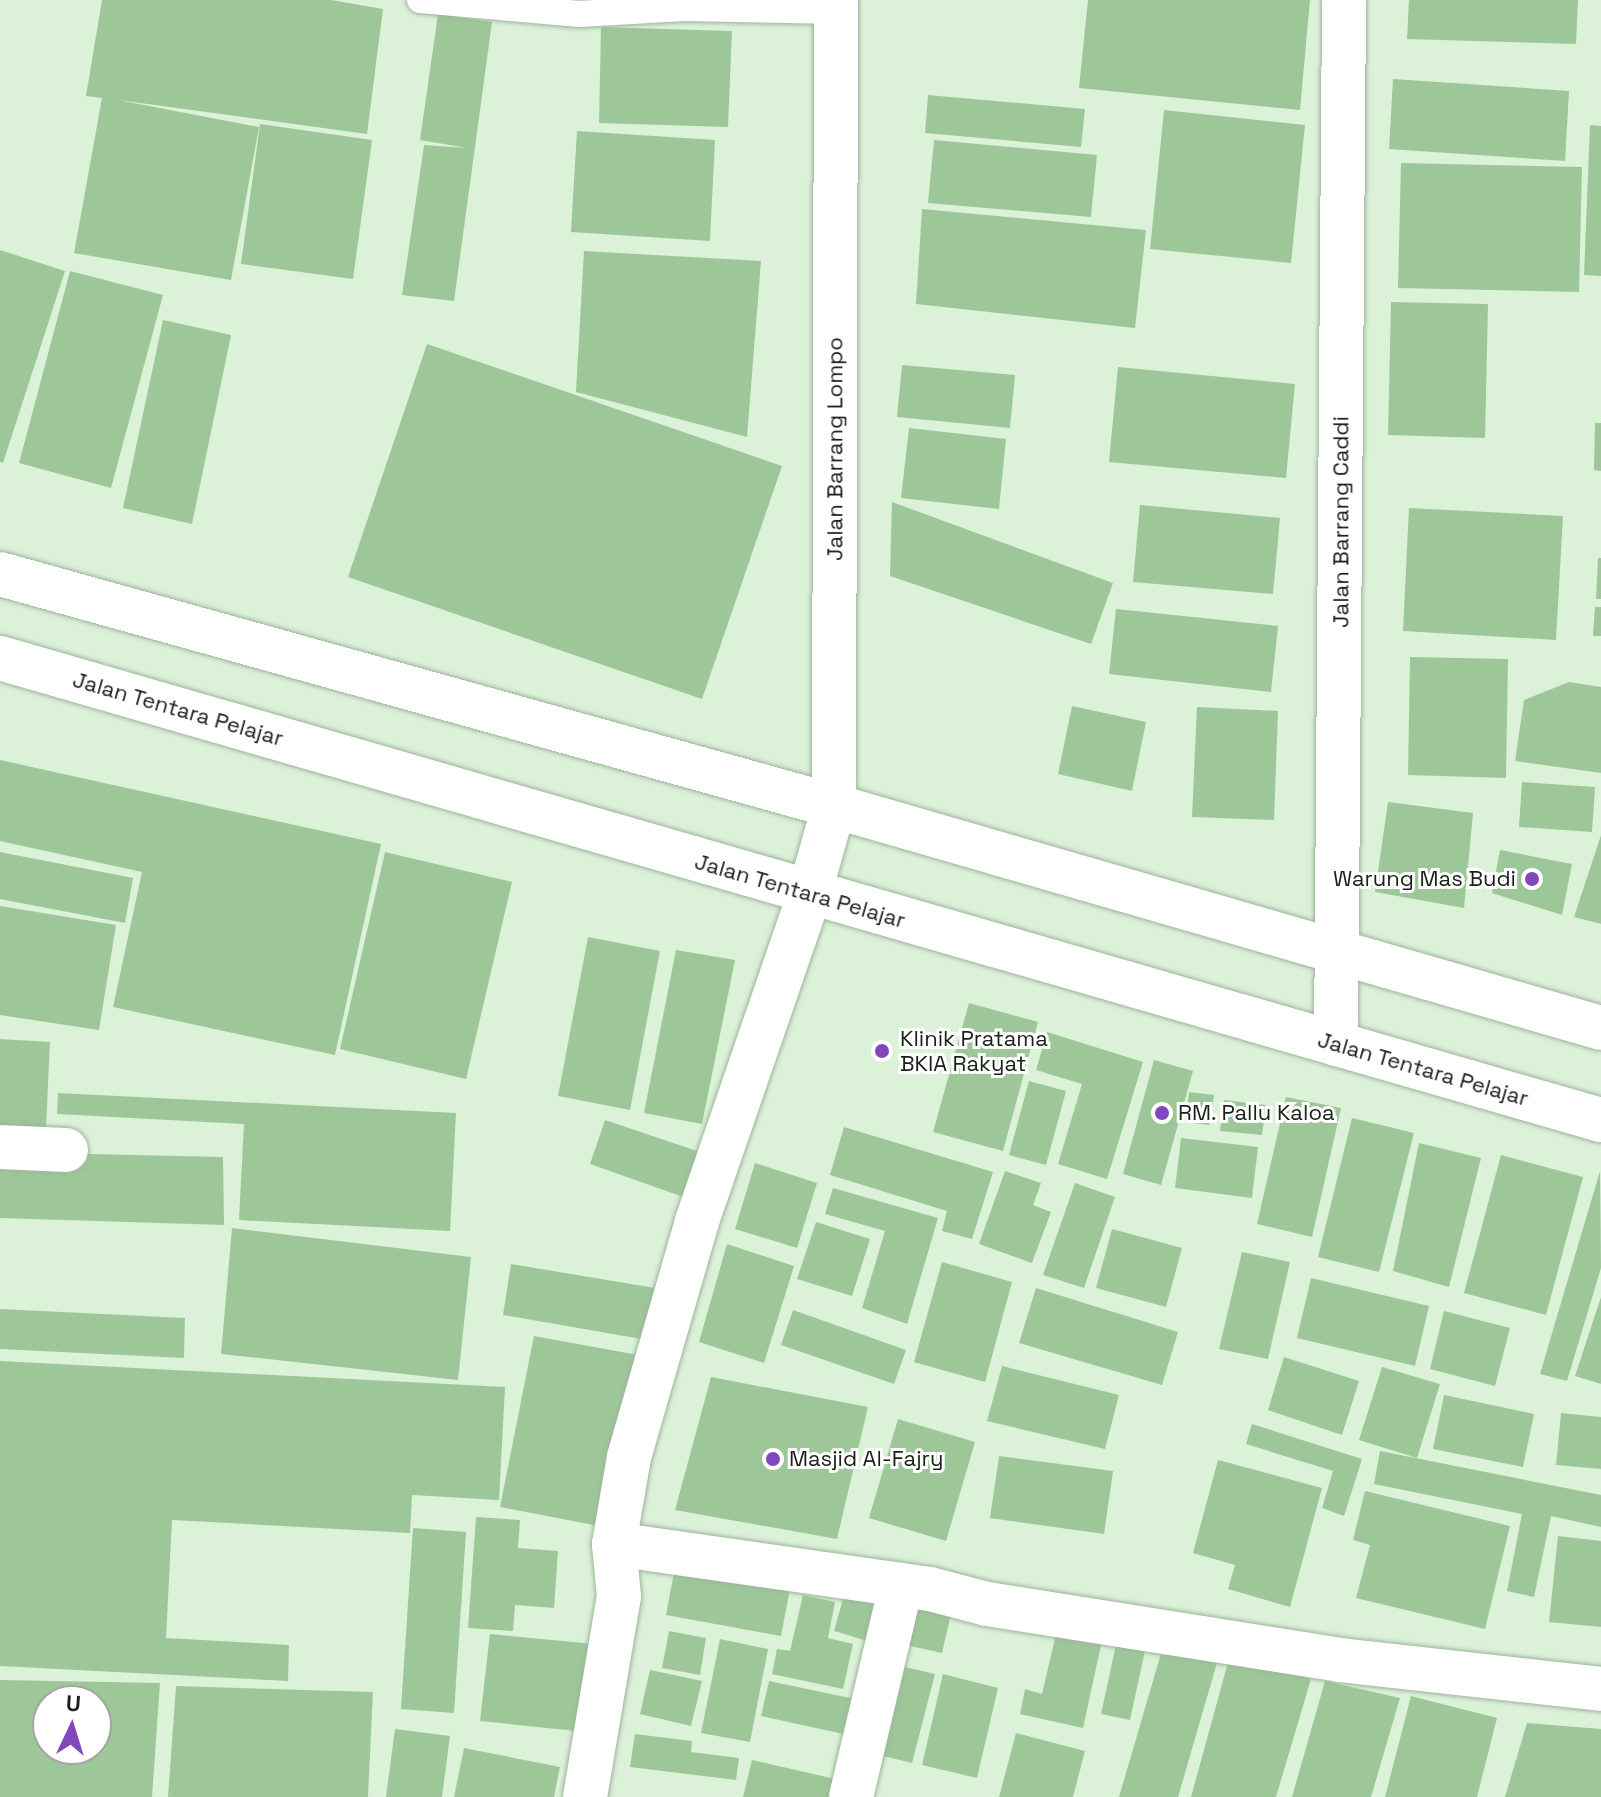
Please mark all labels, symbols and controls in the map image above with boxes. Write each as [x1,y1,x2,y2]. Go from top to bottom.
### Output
street label: Jalan Barrang Lompo [822,337,848,561]
street label: Jalan Barrang Caddi [1328,416,1354,628]
street label: Jalan Tentara Pelajar [69,666,287,752]
street label: Jalan Tentara Pelajar [691,848,909,934]
place label: Warung Mas Budi [1333,866,1516,892]
marker: Warung Mas Budi [1523,870,1541,888]
place label: Klinik Pratama BKIA Rakyat [900,1025,1048,1076]
street label: Jalan Tentara Pelajar [1314,1026,1532,1112]
marker: Klinik Pratama BKIA Rakyat [871,1040,893,1062]
place label: RM. Pallu Kaloa [1178,1100,1335,1126]
marker: RM. Pallu Kaloa [1153,1104,1171,1122]
place label: Masjid Al-Fajry [789,1446,944,1472]
marker: Masjid Al-Fajry [764,1450,782,1468]
north arrow [32,1685,112,1765]
text: U [65,1689,82,1718]

